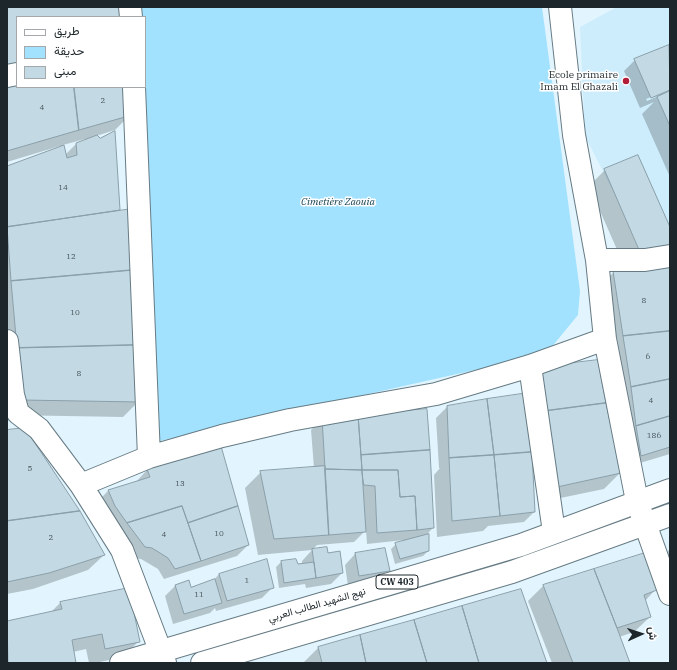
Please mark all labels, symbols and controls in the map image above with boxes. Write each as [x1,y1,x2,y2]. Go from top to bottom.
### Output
legend [16,16,146,88]
text: طريق [54,23,79,38]
text: حديقة [54,43,84,58]
text: مبنى [54,63,76,78]
place label: Ecole primaire Imam El Ghazali [540,69,618,92]
marker: Ecole primaire Imam El Ghazali [621,76,631,86]
house number: 2 [101,96,105,106]
house number: 4 [40,103,44,113]
house number: 14 [58,183,68,193]
park label: Cimetière Zaouia [301,196,375,208]
house number: 12 [66,252,76,262]
house number: 8 [642,296,646,306]
house number: 10 [70,308,80,318]
house number: 6 [646,352,650,362]
house number: 8 [77,369,81,379]
house number: 4 [649,396,653,406]
house number: 186 [647,431,661,441]
house number: 5 [28,464,32,474]
house number: 13 [175,479,185,489]
house number: 10 [214,529,224,539]
house number: 4 [162,530,166,540]
house number: 2 [49,533,53,543]
road number: CW 403 [376,575,418,589]
house number: 1 [245,576,249,586]
street label: نهج الشهيد الطالب العربي [267,585,367,625]
house number: 11 [194,590,204,600]
north arrow [621,614,661,654]
text: ش [646,626,660,640]

